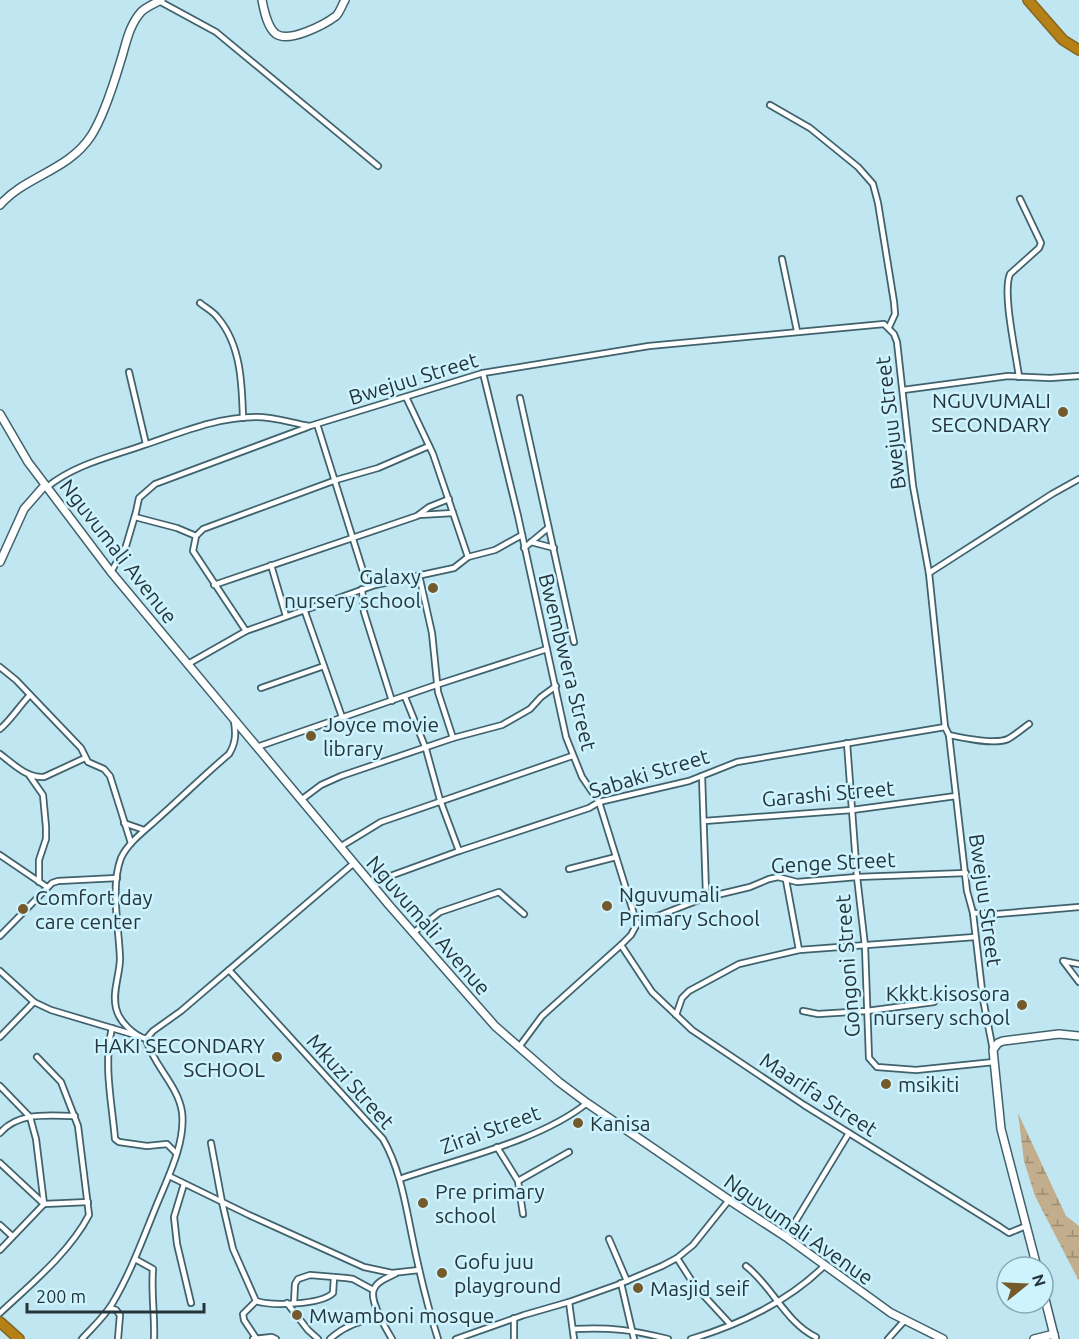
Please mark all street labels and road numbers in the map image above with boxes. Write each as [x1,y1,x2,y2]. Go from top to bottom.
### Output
street label: Bwejuu Street [346,347,480,409]
street label: Bwejuu Street [870,355,910,491]
street label: Nguvumali Avenue [55,474,183,628]
street label: Bwembwera Street [534,571,602,753]
street label: Sabaki Street [586,743,712,803]
street label: Garashi Street [761,775,895,811]
street label: Bwejuu Street [965,832,1007,968]
street label: Genge Street [770,847,896,877]
street label: Nguvumali Avenue [362,851,496,999]
street label: Gongoni Street [830,894,864,1038]
street label: Mkuzi Street [302,1029,400,1133]
street label: Maarifa Street [756,1047,882,1141]
street label: Zirai Street [437,1100,543,1158]
street label: Nguvumali Avenue [720,1169,878,1289]

